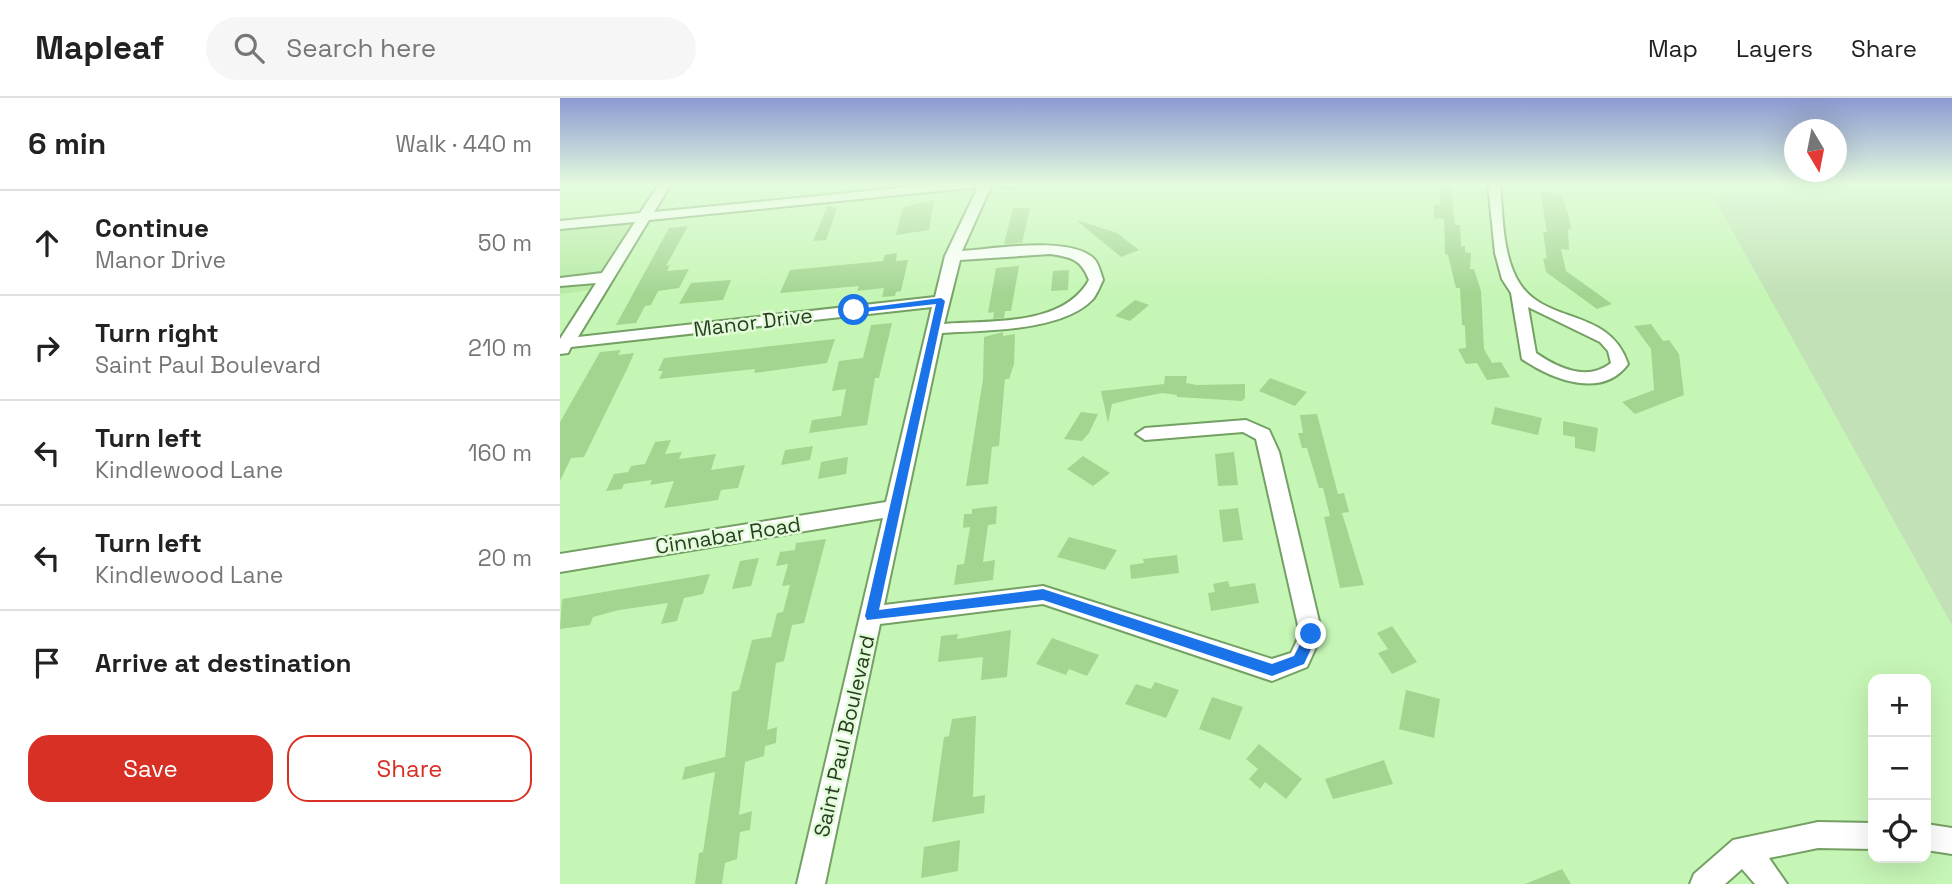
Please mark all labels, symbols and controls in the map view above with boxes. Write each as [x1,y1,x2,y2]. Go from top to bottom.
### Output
search box [206,17,696,80]
text: Mapleaf [35,27,164,69]
icon: search [230,29,268,67]
text: Search here [286,31,436,65]
text: Map [1648,33,1698,64]
text: Layers [1736,33,1813,64]
text: Share [1851,33,1917,64]
north arrow [1784,119,1847,182]
text: 6 min [28,124,106,163]
text: Walk · 440 m [396,129,532,159]
text: Continue [95,211,209,245]
icon: ahead [28,224,66,262]
text: 50 m [478,228,532,258]
text: Manor Drive [95,245,226,275]
route start [838,294,869,325]
street label: Manor Drive [692,301,814,343]
text: Turn right [95,316,219,350]
icon: right [28,329,66,367]
text: 210 m [468,333,532,363]
text: Saint Paul Boulevard [95,350,321,380]
text: Turn left [95,421,202,455]
icon: left [28,434,66,472]
text: 160 m [468,438,532,468]
text: Kindlewood Lane [95,455,283,485]
street label: Cinnabar Road [653,510,803,560]
text: Turn left [95,526,202,560]
icon: left [28,539,66,577]
text: 20 m [478,543,532,573]
text: Kindlewood Lane [95,560,283,590]
route end [1295,618,1326,649]
street label: Saint Paul Boulevard [808,632,880,840]
icon: arrive [28,644,66,682]
text: Arrive at destination [95,646,352,680]
map controls [1868,674,1931,863]
button: + [1868,674,1931,737]
button: Save [28,735,273,802]
button: Share [287,735,532,802]
button: − [1868,737,1931,800]
button: locate [1868,800,1931,863]

